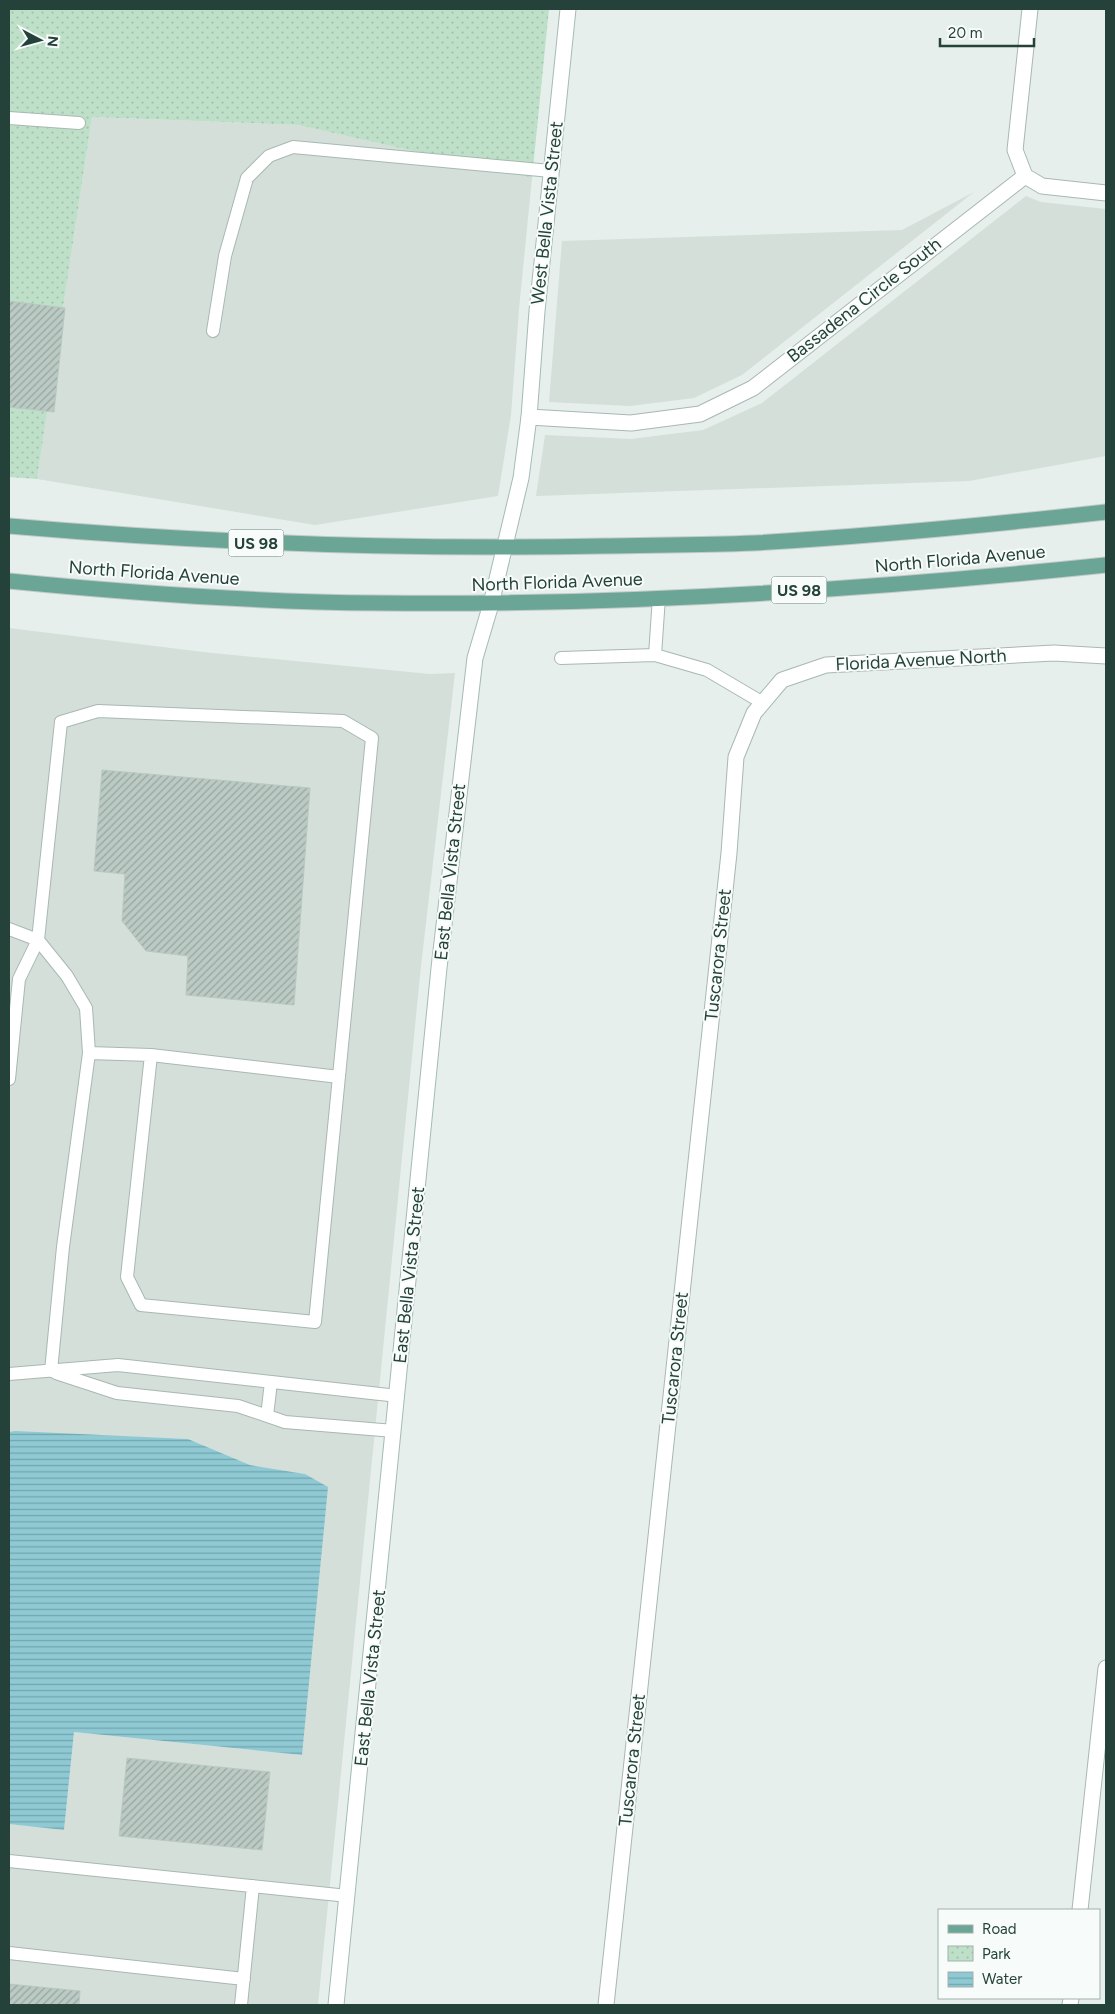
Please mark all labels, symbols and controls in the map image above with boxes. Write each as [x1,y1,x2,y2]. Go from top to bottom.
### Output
north arrow [15,15,65,65]
scale bar [940,15,1034,47]
text: 20 m [948,24,982,42]
text: N [43,35,61,48]
street label: West Bella Vista Street [526,120,568,306]
street label: Bassadena Circle South [782,233,946,367]
road number: US 98 [228,530,284,556]
street label: North Florida Avenue [874,541,1046,577]
street label: North Florida Avenue [68,556,240,590]
street label: North Florida Avenue [471,568,643,596]
road number: US 98 [772,576,826,604]
street label: Florida Avenue North [835,645,1007,675]
street label: East Bella Vista Street [430,782,470,961]
street label: Tuscarora Street [700,887,736,1022]
street label: East Bella Vista Street [389,1185,429,1364]
street label: Tuscarora Street [657,1290,693,1425]
street label: East Bella Vista Street [350,1588,390,1767]
street label: Tuscarora Street [614,1692,650,1827]
legend [938,1909,1100,1999]
text: Road [982,1920,1017,1938]
text: Park [982,1945,1011,1963]
text: Water [982,1970,1022,1988]

